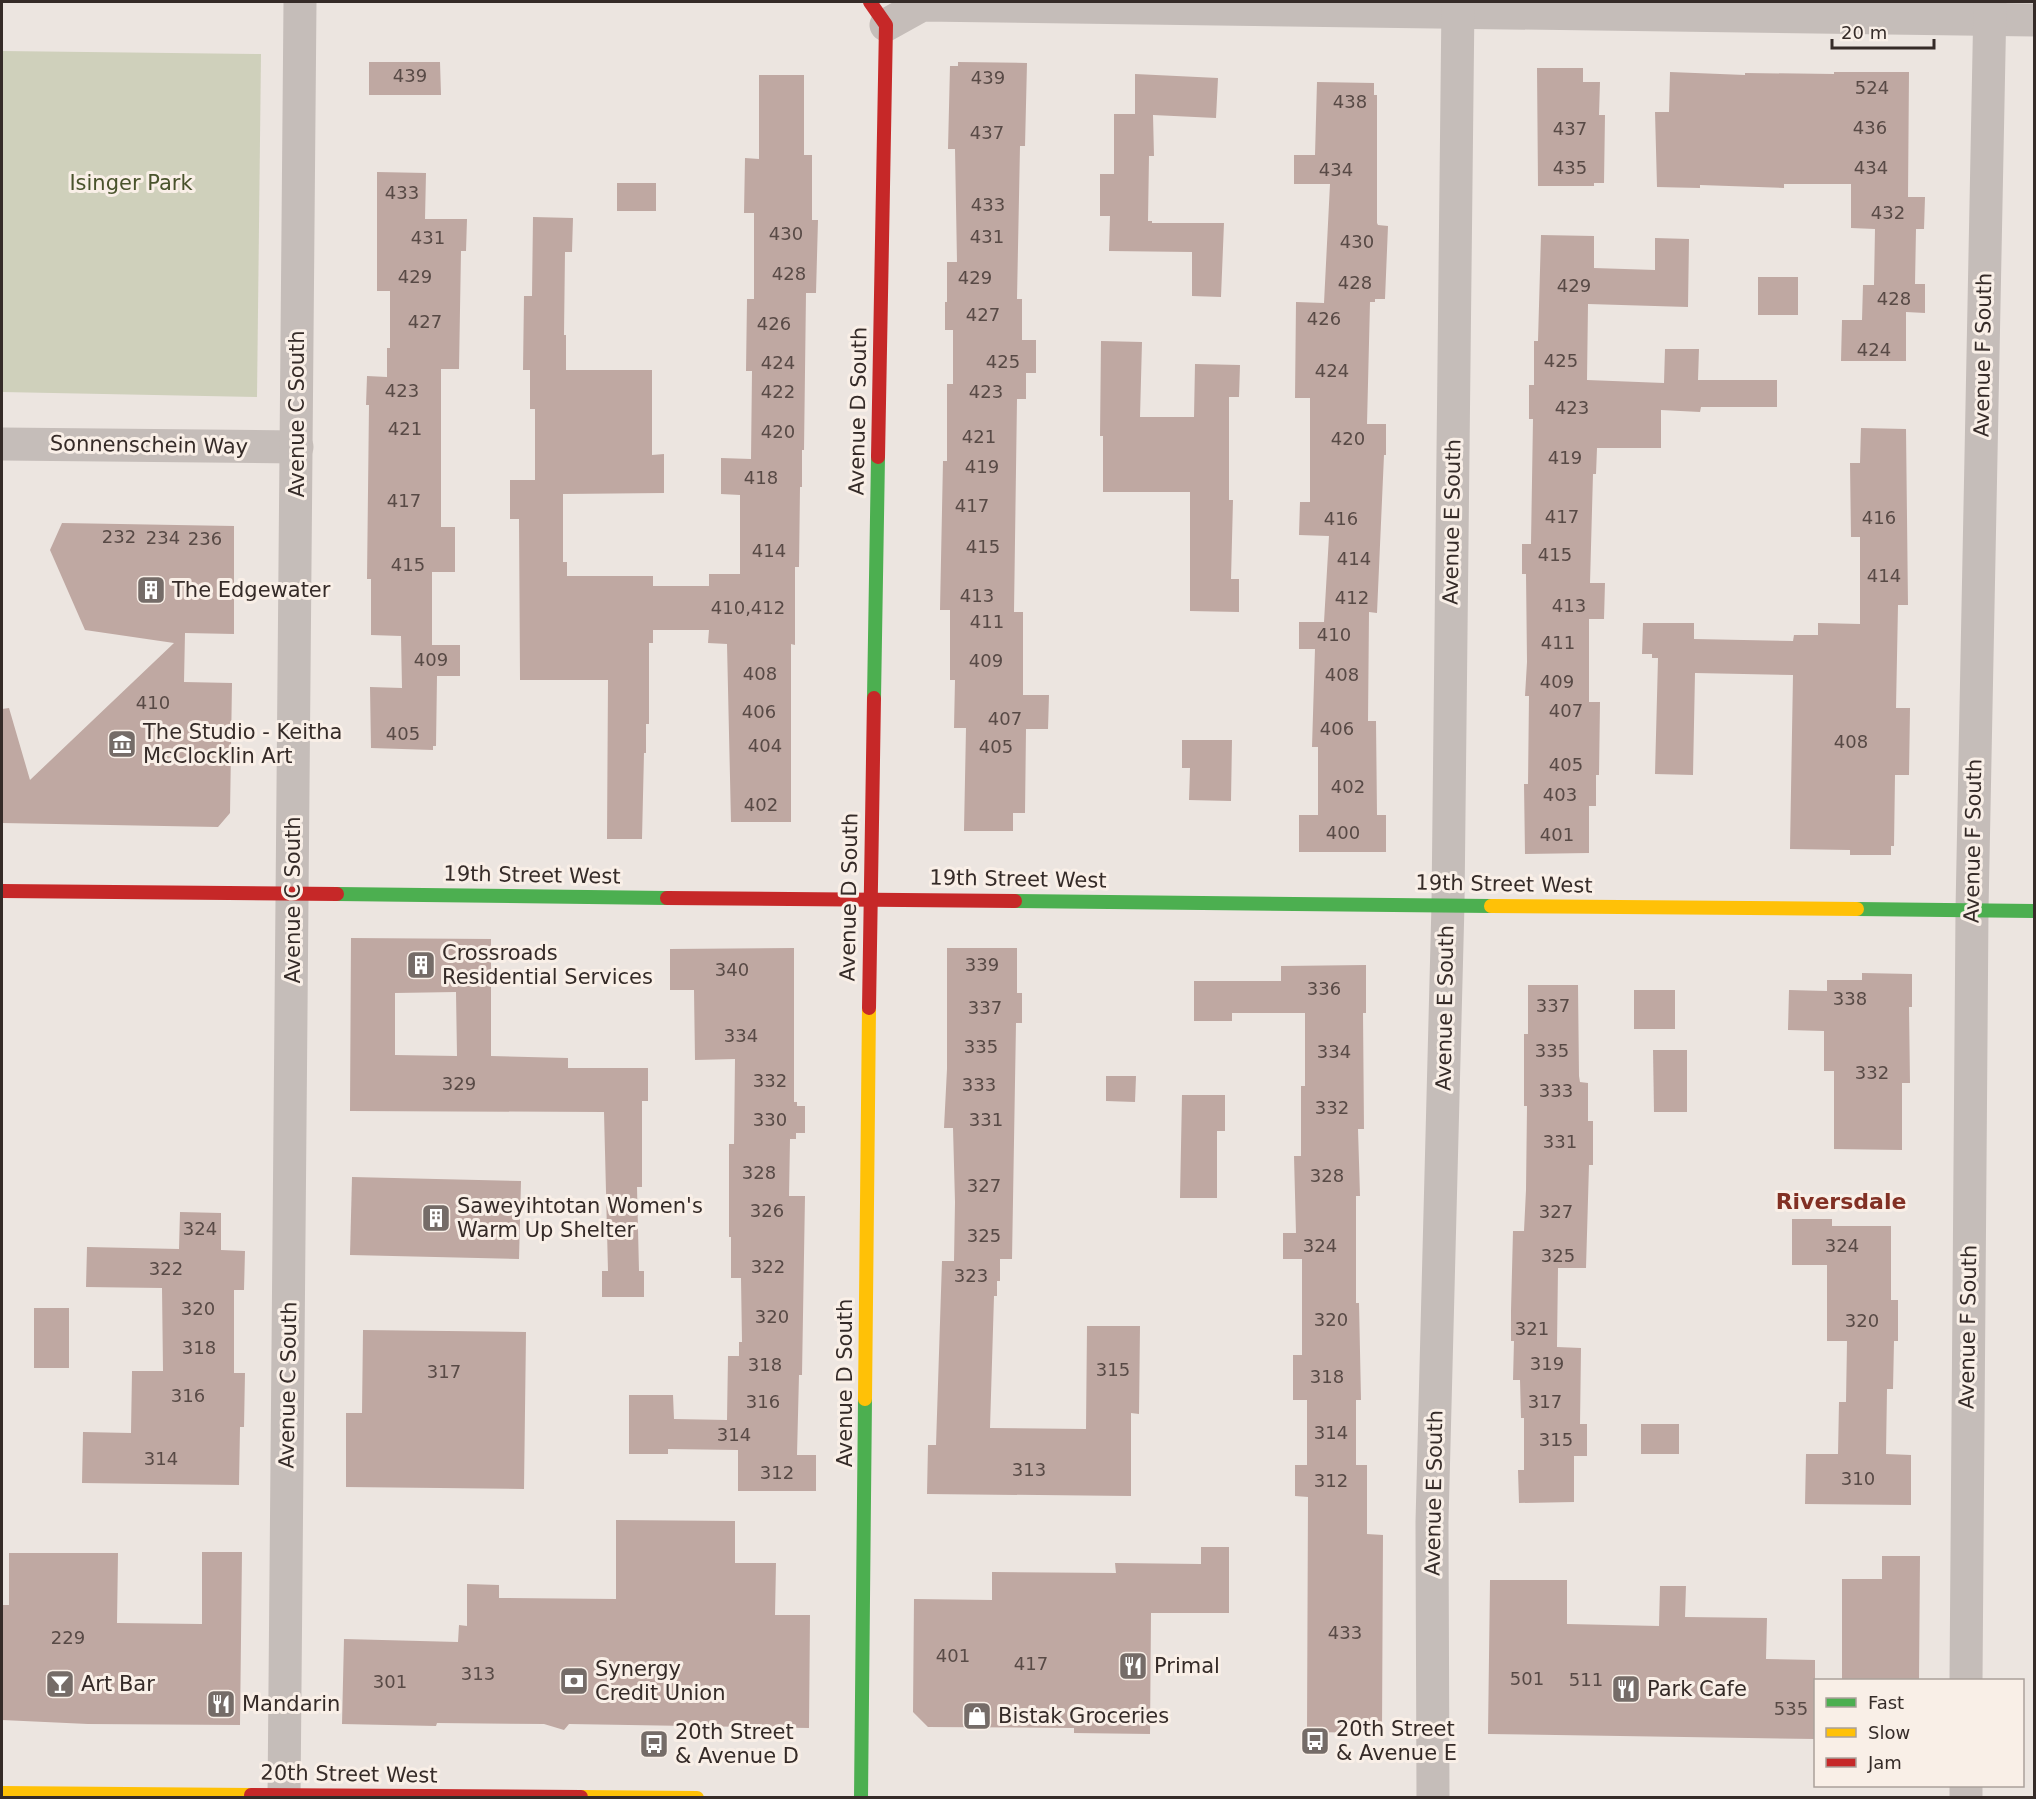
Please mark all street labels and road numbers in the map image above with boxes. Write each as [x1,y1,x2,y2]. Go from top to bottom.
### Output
street label: Avenue F South [1970,273,1996,437]
street label: Avenue D South [845,327,871,495]
street label: Avenue C South [285,330,309,498]
street label: Sonnenschein Way [50,431,248,459]
street label: Avenue E South [1439,439,1465,605]
street label: Avenue F South [1960,759,1986,923]
street label: Avenue D South [836,813,862,981]
street label: Avenue C South [281,816,305,984]
street label: 19th Street West [443,861,621,889]
street label: 19th Street West [929,865,1107,893]
street label: 19th Street West [1415,870,1593,898]
street label: Avenue E South [1432,925,1458,1091]
street label: Avenue F South [1955,1245,1981,1409]
street label: Avenue D South [833,1299,857,1467]
street label: Avenue C South [275,1301,301,1469]
street label: Avenue E South [1421,1410,1447,1576]
street label: 20th Street West [260,1760,438,1788]

